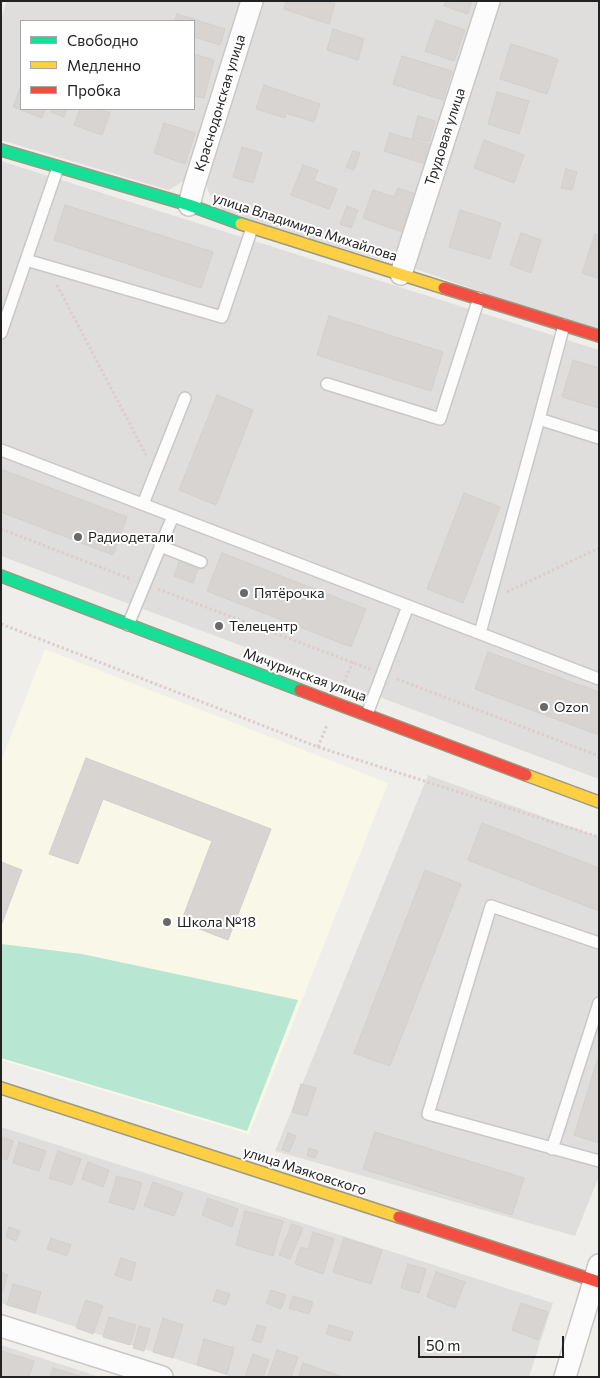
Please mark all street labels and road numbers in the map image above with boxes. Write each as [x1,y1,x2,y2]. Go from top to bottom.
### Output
street label: Краснодонская улица [191,32,249,174]
street label: Трудовая улица [421,86,469,188]
street label: улица Владимира Михайлова [211,189,399,265]
street label: Мичуринская улица [241,645,369,705]
street label: улица Маяковского [241,1143,369,1199]

